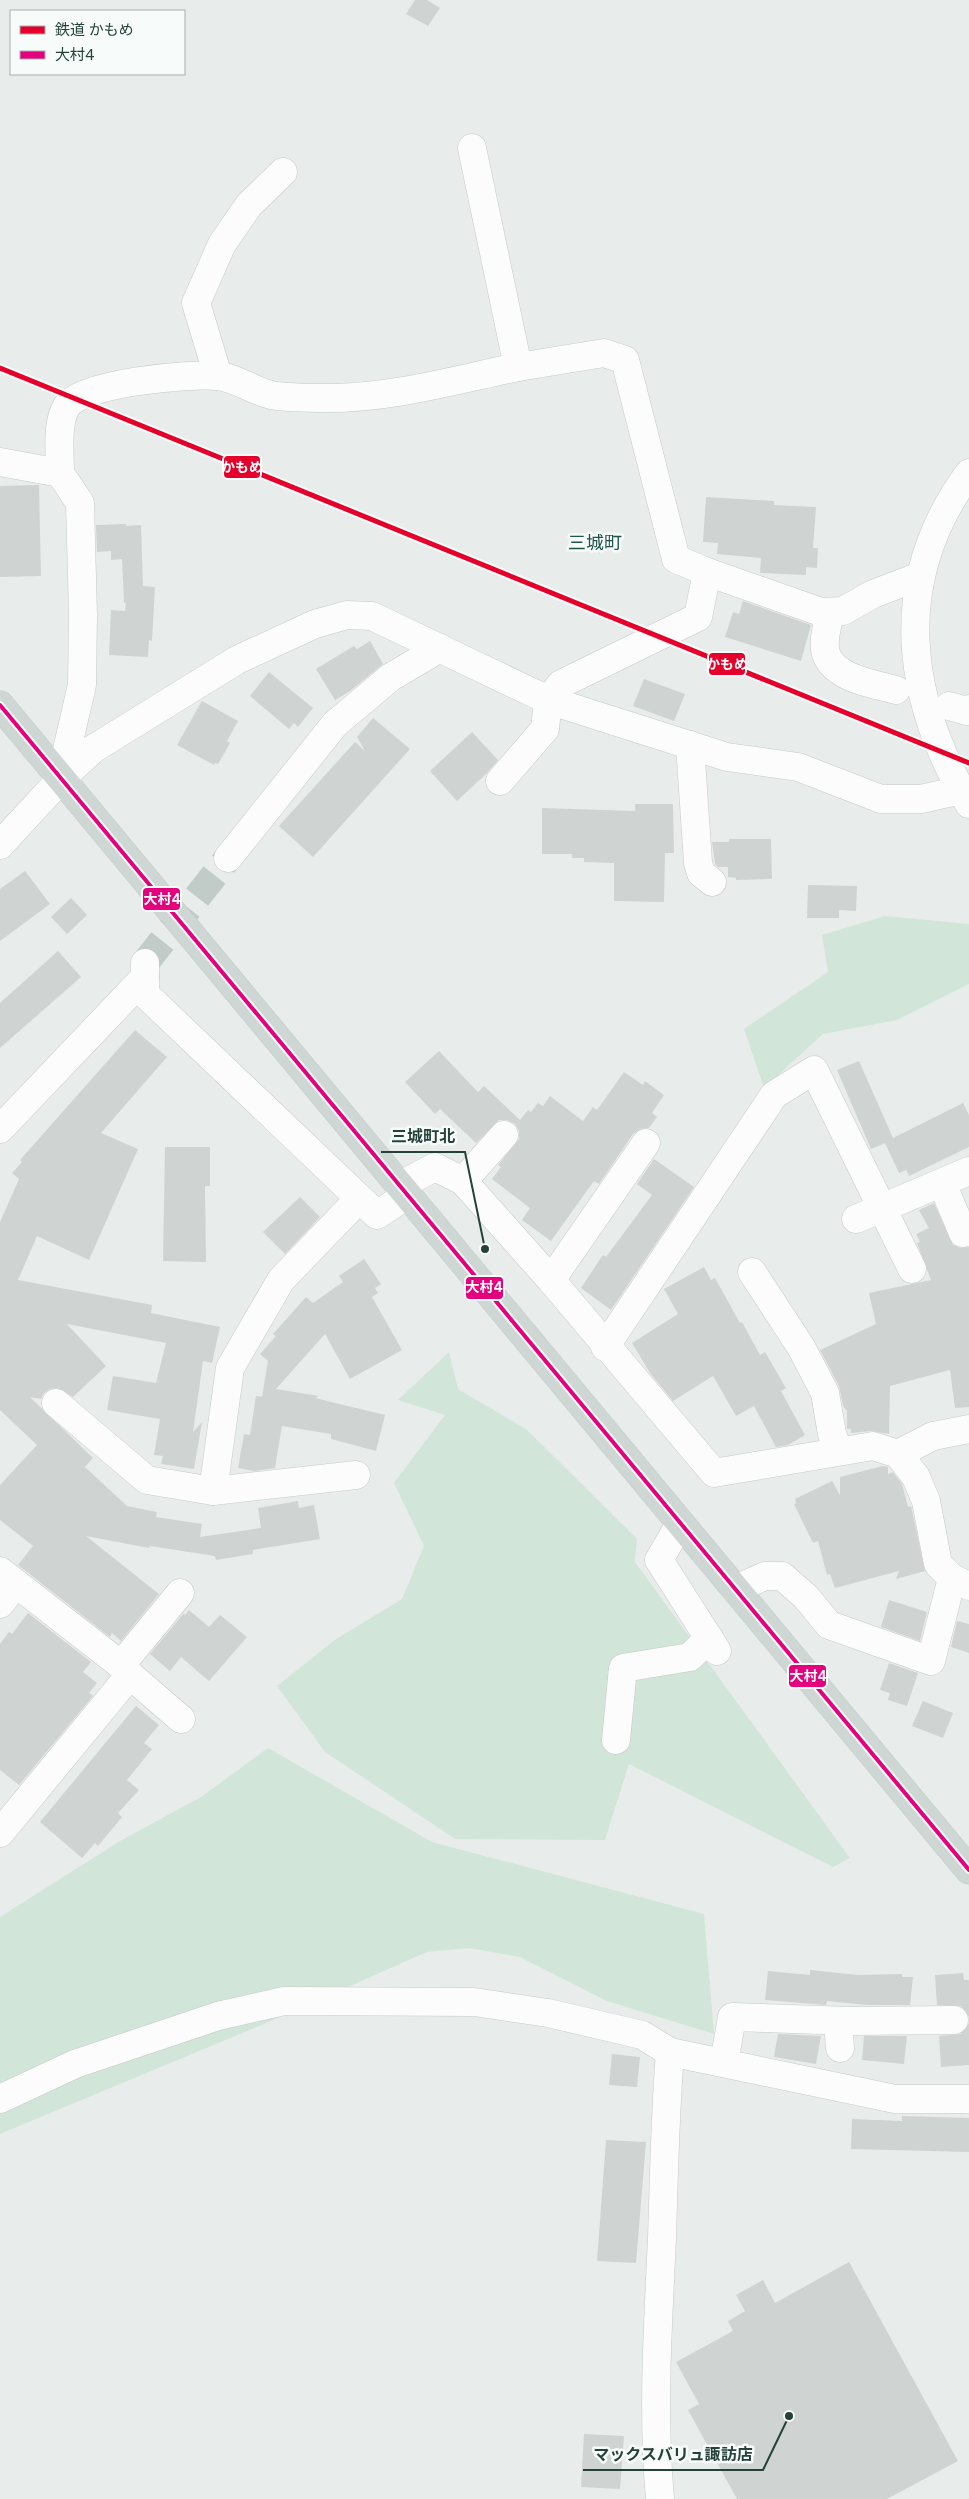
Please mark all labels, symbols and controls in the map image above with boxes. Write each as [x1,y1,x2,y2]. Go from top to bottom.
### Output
legend [10,10,185,75]
text: 鉄道 かもめ [55,21,134,38]
text: 大村4 [55,46,94,63]
line badge: かもめ [223,455,261,479]
text: かもめ [221,459,263,475]
district label: 三城町 [568,532,622,553]
line badge: かもめ [708,652,746,676]
text: かもめ [706,656,748,672]
line badge: 大村4 [142,887,181,911]
text: 大村4 [143,891,181,907]
callout: 三城町北 [381,1121,465,1152]
text: 三城町北 [391,1127,455,1146]
line badge: 大村4 [465,1276,504,1300]
text: 大村4 [465,1279,503,1295]
line badge: 大村4 [788,1664,827,1688]
text: 大村4 [789,1668,827,1684]
callout: マックスバリュ諏訪店 [583,2439,763,2470]
text: マックスバリュ諏訪店 [593,2445,753,2464]

